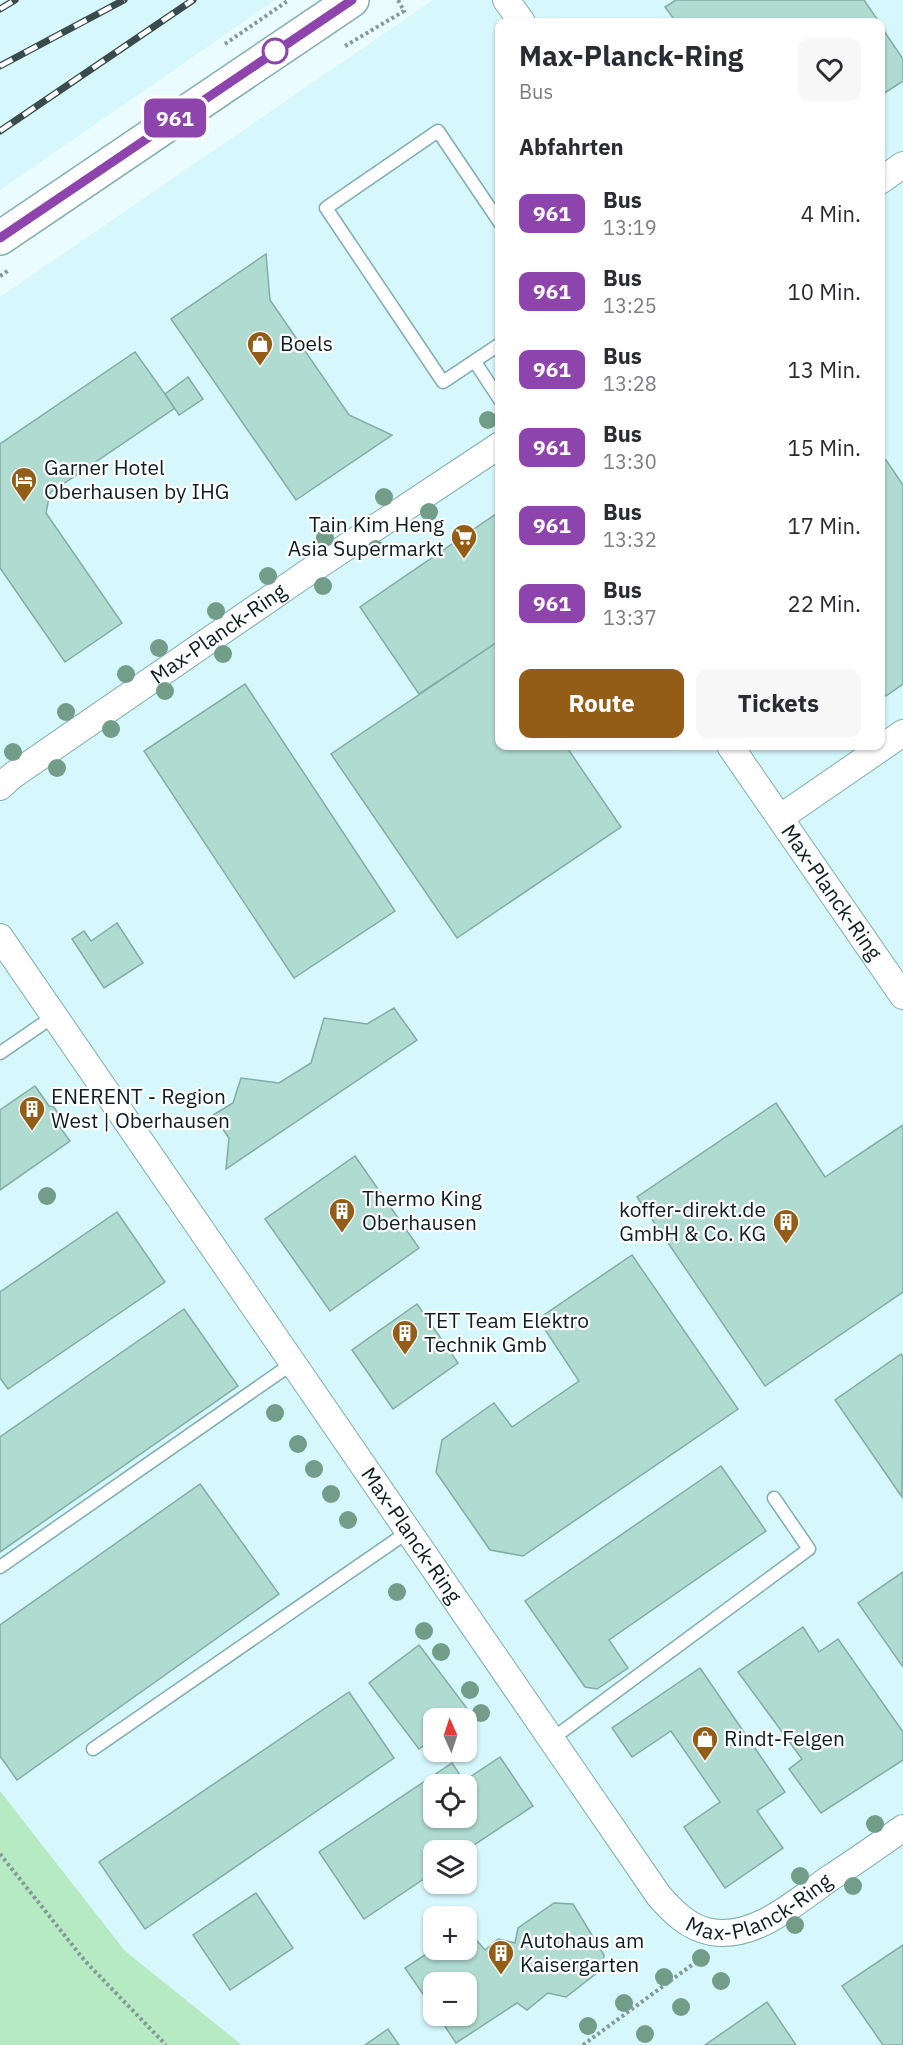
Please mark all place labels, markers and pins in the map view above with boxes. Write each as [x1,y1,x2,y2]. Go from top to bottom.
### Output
unlabelled marker [262,38,288,64]
shop icon: Boels [245,329,275,367]
place label: Boels [280,329,333,357]
place label: Garner Hotel Oberhausen by IHG [44,453,229,505]
hotel icon: Garner Hotel Oberhausen by IHG [9,465,39,503]
place label: Tain Kim Heng Asia Supermarkt [288,510,444,562]
supermarket icon: Tain Kim Heng Asia Supermarkt [449,522,479,560]
place label: ENERENT - Region West | Oberhausen [51,1082,230,1134]
building icon: ENERENT - Region West | Oberhausen [17,1094,47,1132]
place label: Thermo King Oberhausen [362,1184,482,1236]
place label: koffer-direkt.de GmbH & Co. KG [619,1195,766,1247]
building icon: Thermo King Oberhausen [327,1196,357,1234]
building icon: koffer-direkt.de GmbH & Co. KG [771,1207,801,1245]
place label: TET Team Elektro Technik Gmb [424,1306,589,1358]
building icon: TET Team Elektro Technik Gmb [390,1318,420,1356]
shop icon: Rindt-Felgen [690,1724,720,1762]
place label: Rindt-Felgen [724,1724,845,1752]
place label: Autohaus am Kaisergarten [520,1926,644,1978]
building icon: Autohaus am Kaisergarten [486,1938,516,1976]

